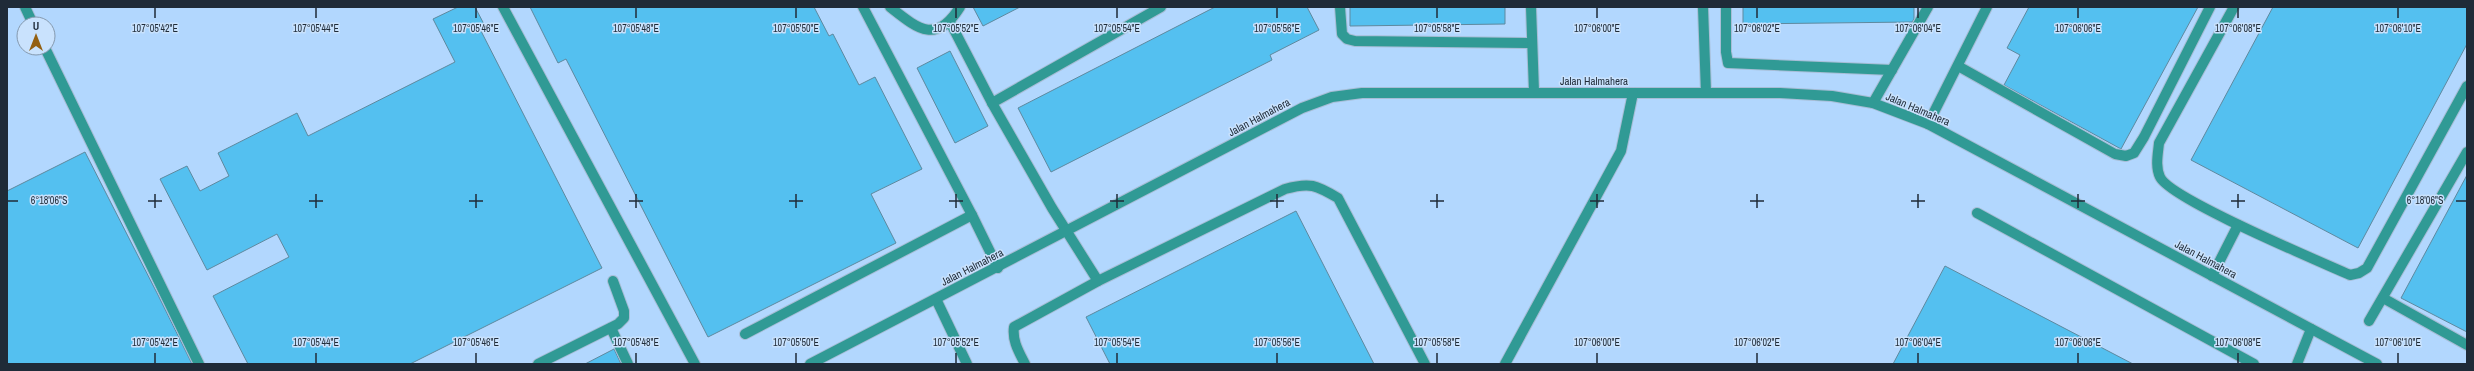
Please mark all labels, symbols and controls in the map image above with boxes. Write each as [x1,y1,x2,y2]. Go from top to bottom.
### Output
north arrow [16,16,56,56]
text: U [33,19,39,33]
text: 107°05'42"E [132,22,178,35]
text: 107°05'44"E [293,22,339,35]
text: 107°05'46"E [453,22,499,35]
text: 107°05'48"E [613,22,659,35]
text: 107°05'50"E [773,22,819,35]
text: 107°05'52"E [933,22,979,35]
text: 107°05'54"E [1094,22,1140,35]
text: 107°05'56"E [1254,22,1300,35]
text: 107°05'58"E [1414,22,1460,35]
text: 107°06'00"E [1574,22,1620,35]
text: 107°06'02"E [1734,22,1780,35]
text: 107°06'04"E [1895,22,1941,35]
text: 107°06'06"E [2055,22,2101,35]
text: 107°06'08"E [2215,22,2261,35]
text: 107°06'10"E [2375,22,2421,35]
street label: Jalan Halmahera [1560,74,1628,88]
street label: Jalan Halmahera [1884,89,1952,129]
street label: Jalan Halmahera [1226,95,1292,139]
text: 6°18'06"S [31,194,68,207]
text: 6°18'06"S [2407,194,2444,207]
street label: Jalan Halmahera [2173,237,2239,281]
street label: Jalan Halmahera [938,245,1006,289]
text: 107°05'42"E [132,336,178,349]
text: 107°05'44"E [293,336,339,349]
text: 107°05'46"E [453,336,499,349]
text: 107°05'48"E [613,336,659,349]
text: 107°05'50"E [773,336,819,349]
text: 107°05'52"E [933,336,979,349]
text: 107°05'54"E [1094,336,1140,349]
text: 107°05'56"E [1254,336,1300,349]
text: 107°05'58"E [1414,336,1460,349]
text: 107°06'00"E [1574,336,1620,349]
text: 107°06'02"E [1734,336,1780,349]
text: 107°06'04"E [1895,336,1941,349]
text: 107°06'06"E [2055,336,2101,349]
text: 107°06'08"E [2215,336,2261,349]
text: 107°06'10"E [2375,336,2421,349]

